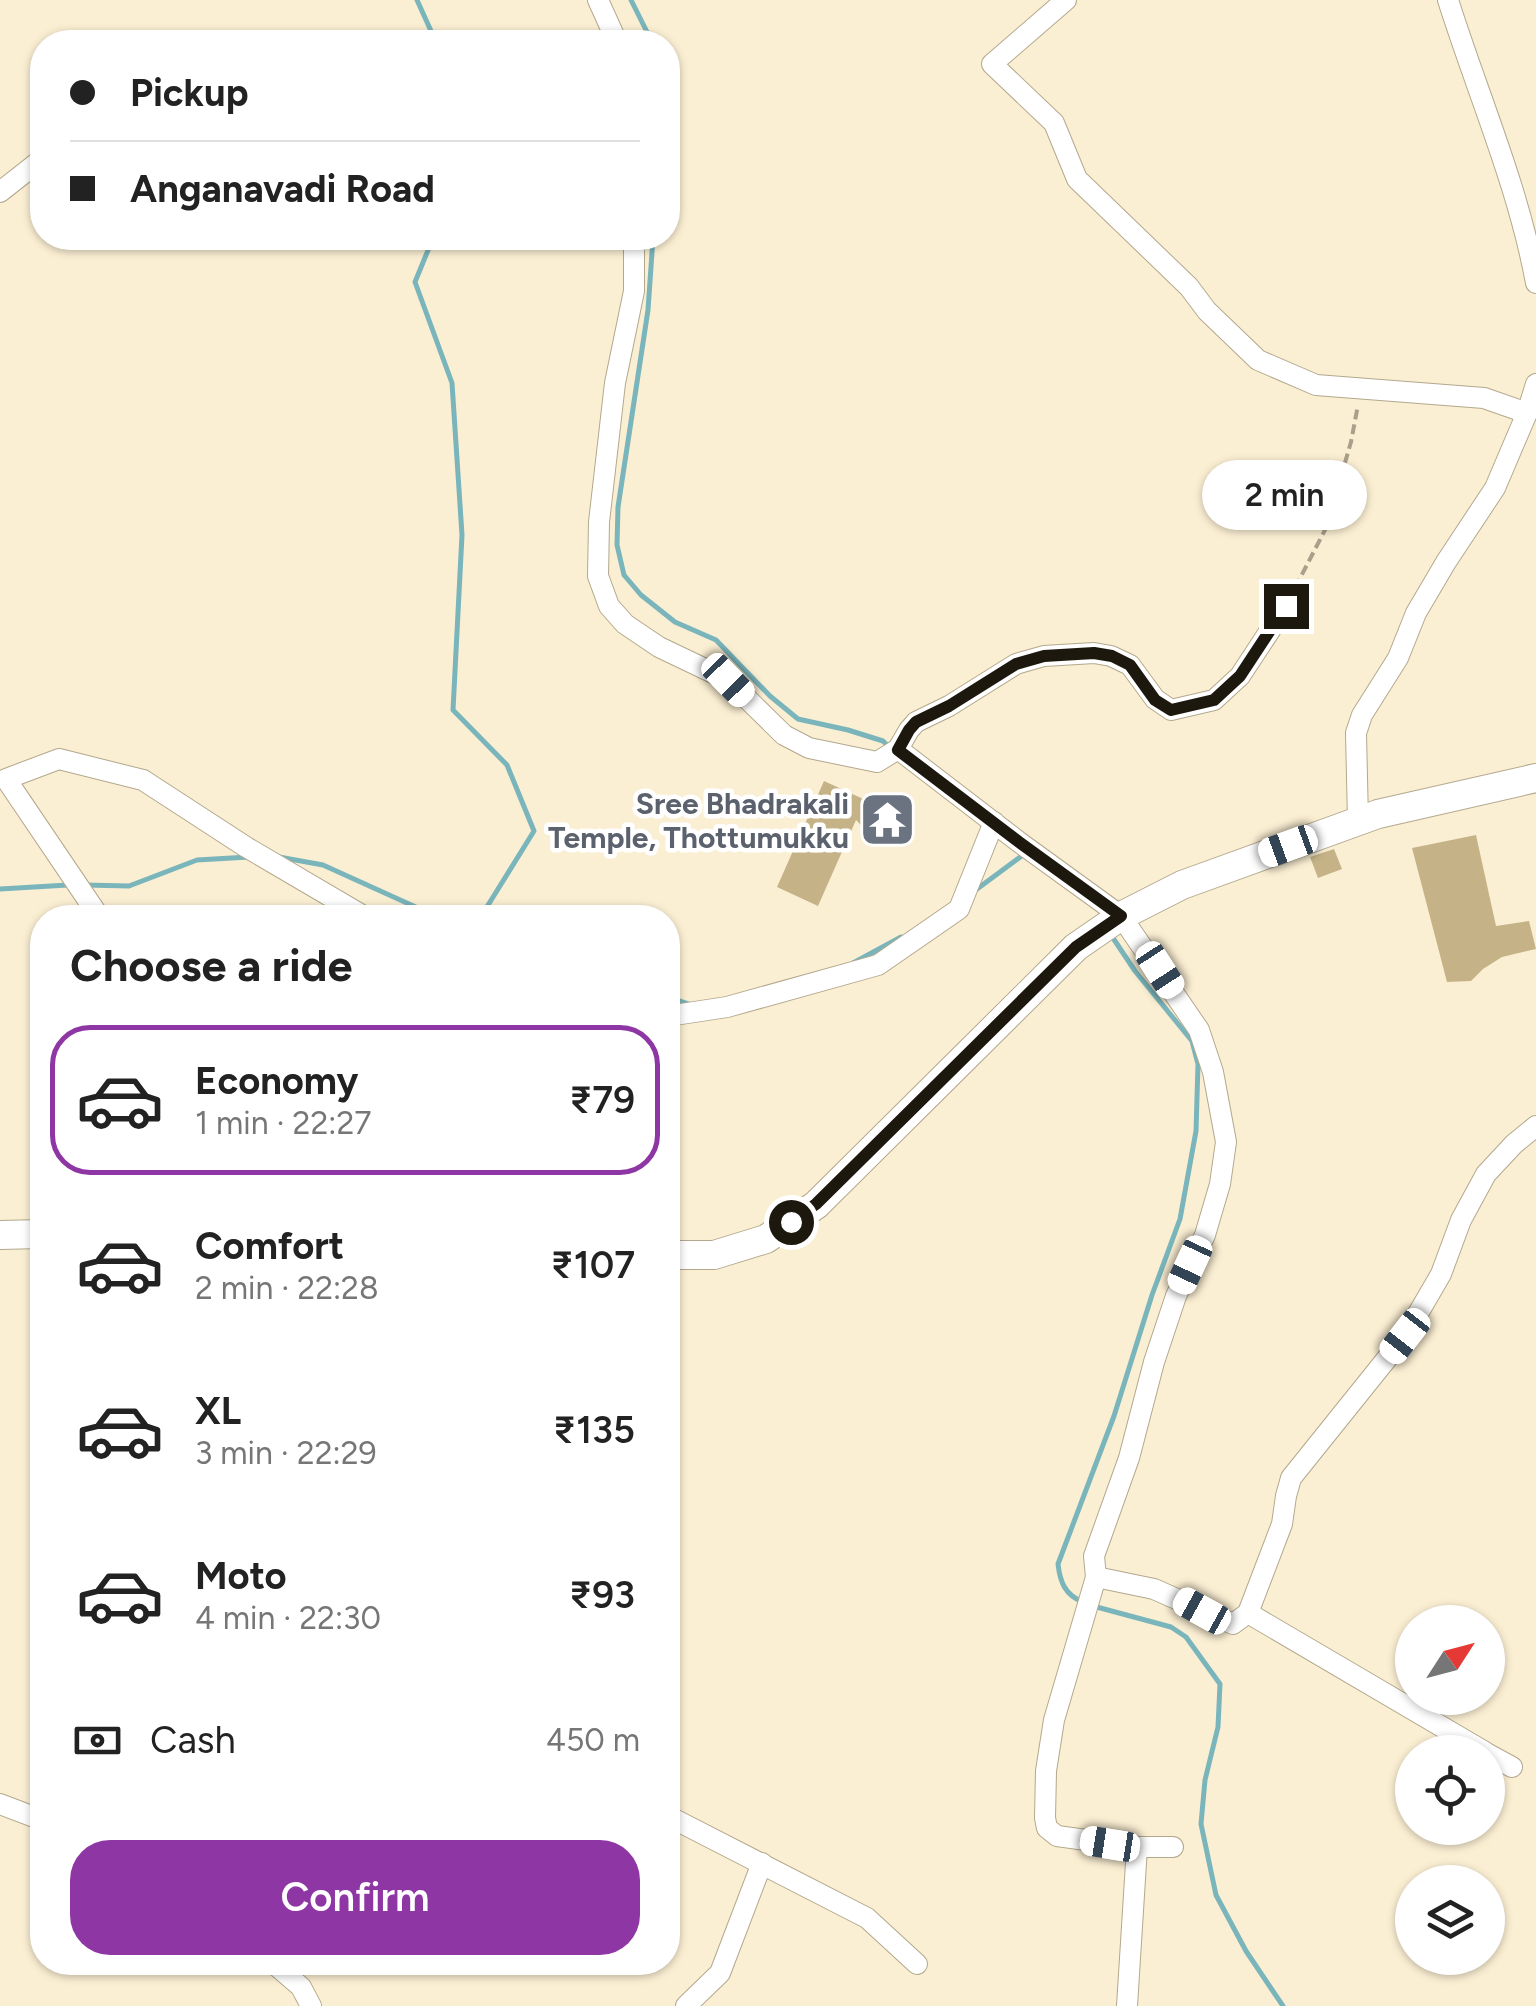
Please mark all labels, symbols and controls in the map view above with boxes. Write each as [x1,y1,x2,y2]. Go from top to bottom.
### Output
text: Pickup [130,70,248,116]
text: Anganavadi Road [130,166,435,212]
callout: 2 min [1204,461,1368,531]
text: 2 min [1245,476,1324,514]
route end [1264,584,1309,629]
car [696,648,760,712]
place label: Sree Bhadrakali Temple, Thottumukku [548,785,849,856]
temple icon: Sree Bhadrakali Temple, Thottumukku [858,790,918,850]
car [1255,822,1321,870]
car [1131,937,1189,1003]
text: Choose a ride [70,938,352,992]
icon: car [75,1055,165,1145]
text: Economy [195,1058,358,1104]
text: ₹79 [569,1077,635,1123]
text: 1 min · 22:27 [195,1104,372,1142]
route start [769,1200,814,1245]
icon: car [75,1220,165,1310]
text: Comfort [195,1223,344,1269]
car [1164,1231,1216,1299]
text: ₹107 [551,1242,635,1288]
text: 2 min · 22:28 [195,1269,379,1307]
car [1375,1303,1435,1369]
icon: car [75,1385,165,1475]
text: XL [195,1388,241,1434]
text: ₹135 [553,1407,635,1453]
text: 3 min · 22:29 [195,1434,377,1472]
icon: car [75,1550,165,1640]
text: Moto [195,1553,287,1599]
text: ₹93 [569,1572,635,1618]
car [1168,1583,1236,1639]
text: 4 min · 22:30 [195,1599,381,1637]
north arrow [1395,1605,1505,1715]
map controls [1395,1605,1505,1975]
icon: cash [70,1713,125,1768]
text: Cash [150,1717,236,1763]
text: 450 m [546,1721,640,1759]
button: locate [1395,1735,1505,1845]
car [1078,1824,1142,1864]
button: Confirm [70,1840,640,1955]
button: layers [1395,1865,1505,1975]

